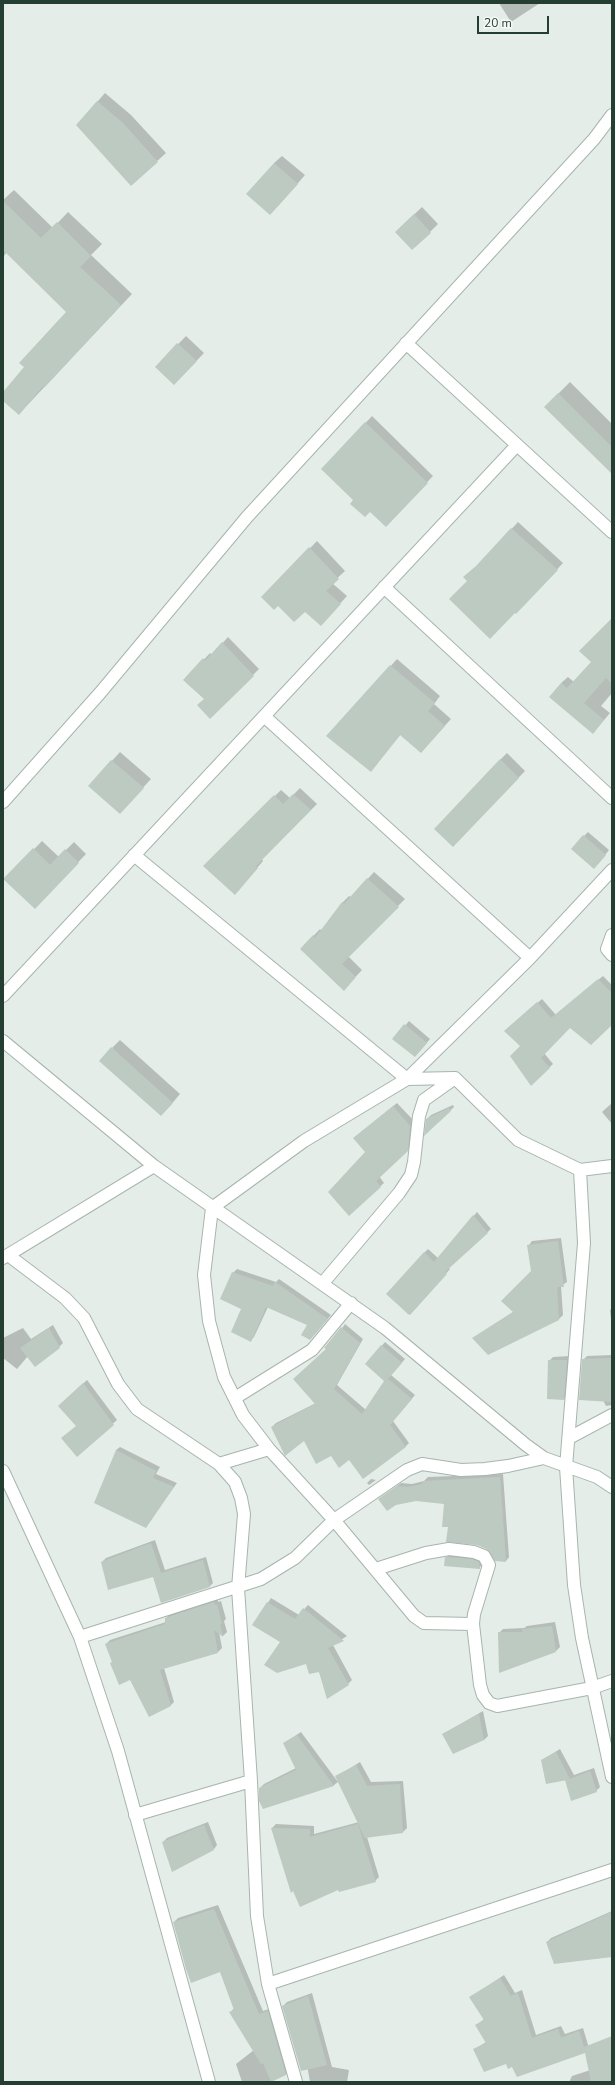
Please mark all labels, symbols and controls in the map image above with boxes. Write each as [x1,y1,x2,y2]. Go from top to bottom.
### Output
scale bar [479,8,551,34]
text: 20 m [484,15,512,31]

